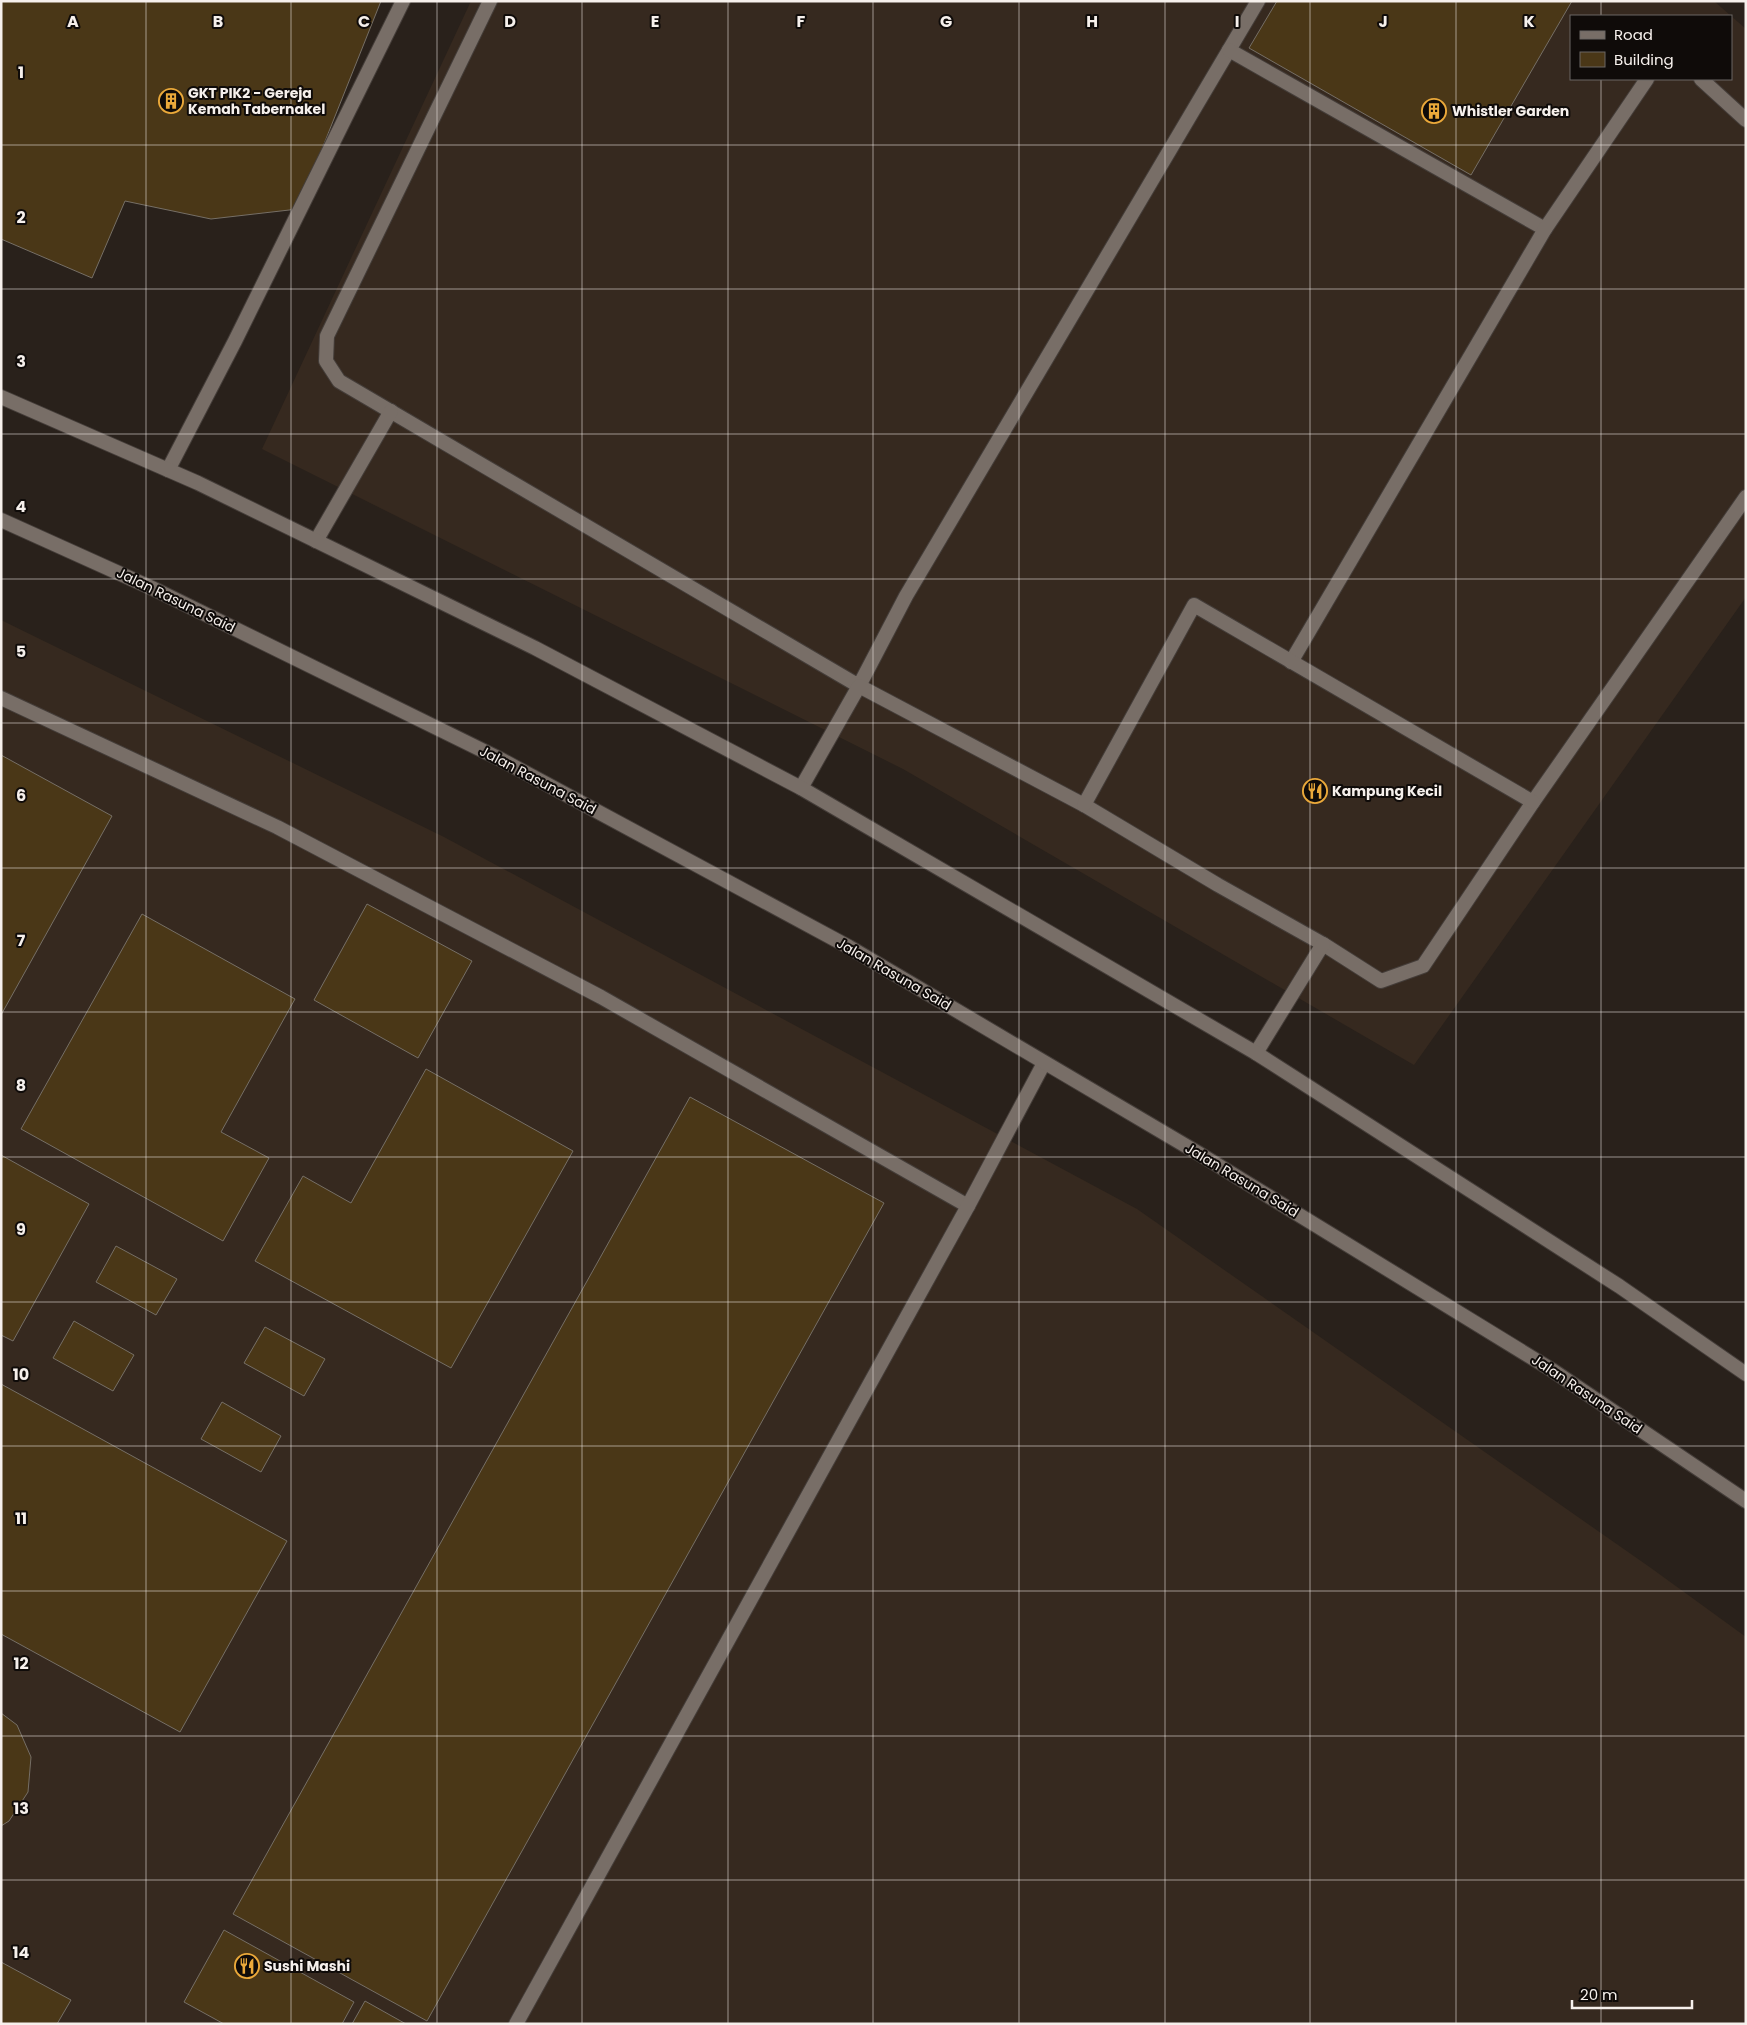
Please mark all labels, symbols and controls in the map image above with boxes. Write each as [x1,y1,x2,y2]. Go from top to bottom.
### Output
text: A [67,10,79,33]
text: B [213,10,223,33]
text: C [358,10,370,33]
text: D [504,10,516,33]
text: E [651,10,659,33]
text: F [797,10,806,33]
text: G [940,10,952,33]
text: H [1086,10,1098,33]
text: I [1235,10,1239,33]
text: J [1378,10,1388,33]
text: K [1523,10,1535,33]
legend [1570,15,1732,80]
text: Road [1614,24,1653,45]
text: Building [1614,49,1674,70]
text: 1 [18,61,24,84]
place label: GKT PIK2 - Gereja Kemah Tabernakel [188,83,325,119]
building icon: GKT PIK2 - Gereja Kemah Tabernakel [158,88,184,114]
building icon: Whistler Garden [1421,98,1447,124]
place label: Whistler Garden [1452,101,1569,121]
text: 2 [16,206,26,229]
text: 3 [16,350,26,373]
text: 4 [16,495,27,518]
street label: Jalan Rasuna Said [113,563,239,637]
text: 5 [16,640,26,663]
street label: Jalan Rasuna Said [476,741,600,819]
restaurant icon: Kampung Kecil [1302,778,1328,804]
place label: Kampung Kecil [1332,781,1442,801]
text: 6 [16,784,26,807]
text: 7 [17,929,26,952]
street label: Jalan Rasuna Said [833,933,955,1015]
text: 8 [16,1074,26,1097]
street label: Jalan Rasuna Said [1181,1138,1303,1222]
text: 9 [16,1218,26,1241]
street label: Jalan Rasuna Said [1528,1350,1646,1438]
text: 10 [13,1363,29,1386]
text: 11 [15,1507,27,1530]
text: 12 [13,1652,29,1675]
text: 13 [13,1797,29,1820]
text: 14 [13,1941,30,1964]
restaurant icon: Sushi Mashi [234,1953,260,1979]
place label: Sushi Mashi [264,1956,350,1976]
scale bar [1572,1978,1692,2010]
text: 20 m [1580,1984,1618,2005]

